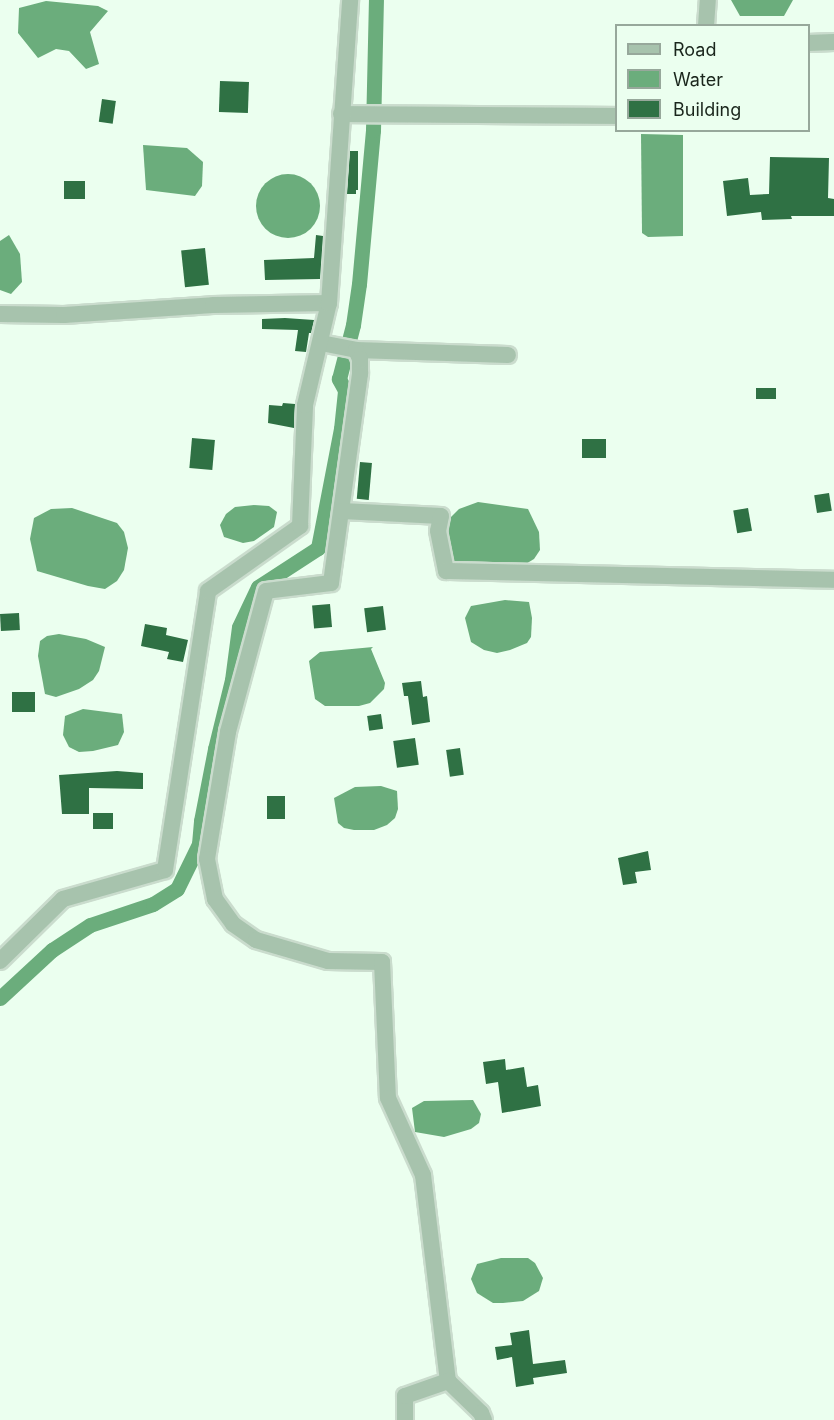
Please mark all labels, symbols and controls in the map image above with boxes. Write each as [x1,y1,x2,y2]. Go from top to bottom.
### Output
legend [615,24,810,132]
text: Road [673,39,716,60]
text: Water [673,69,723,90]
text: Building [673,99,741,120]

